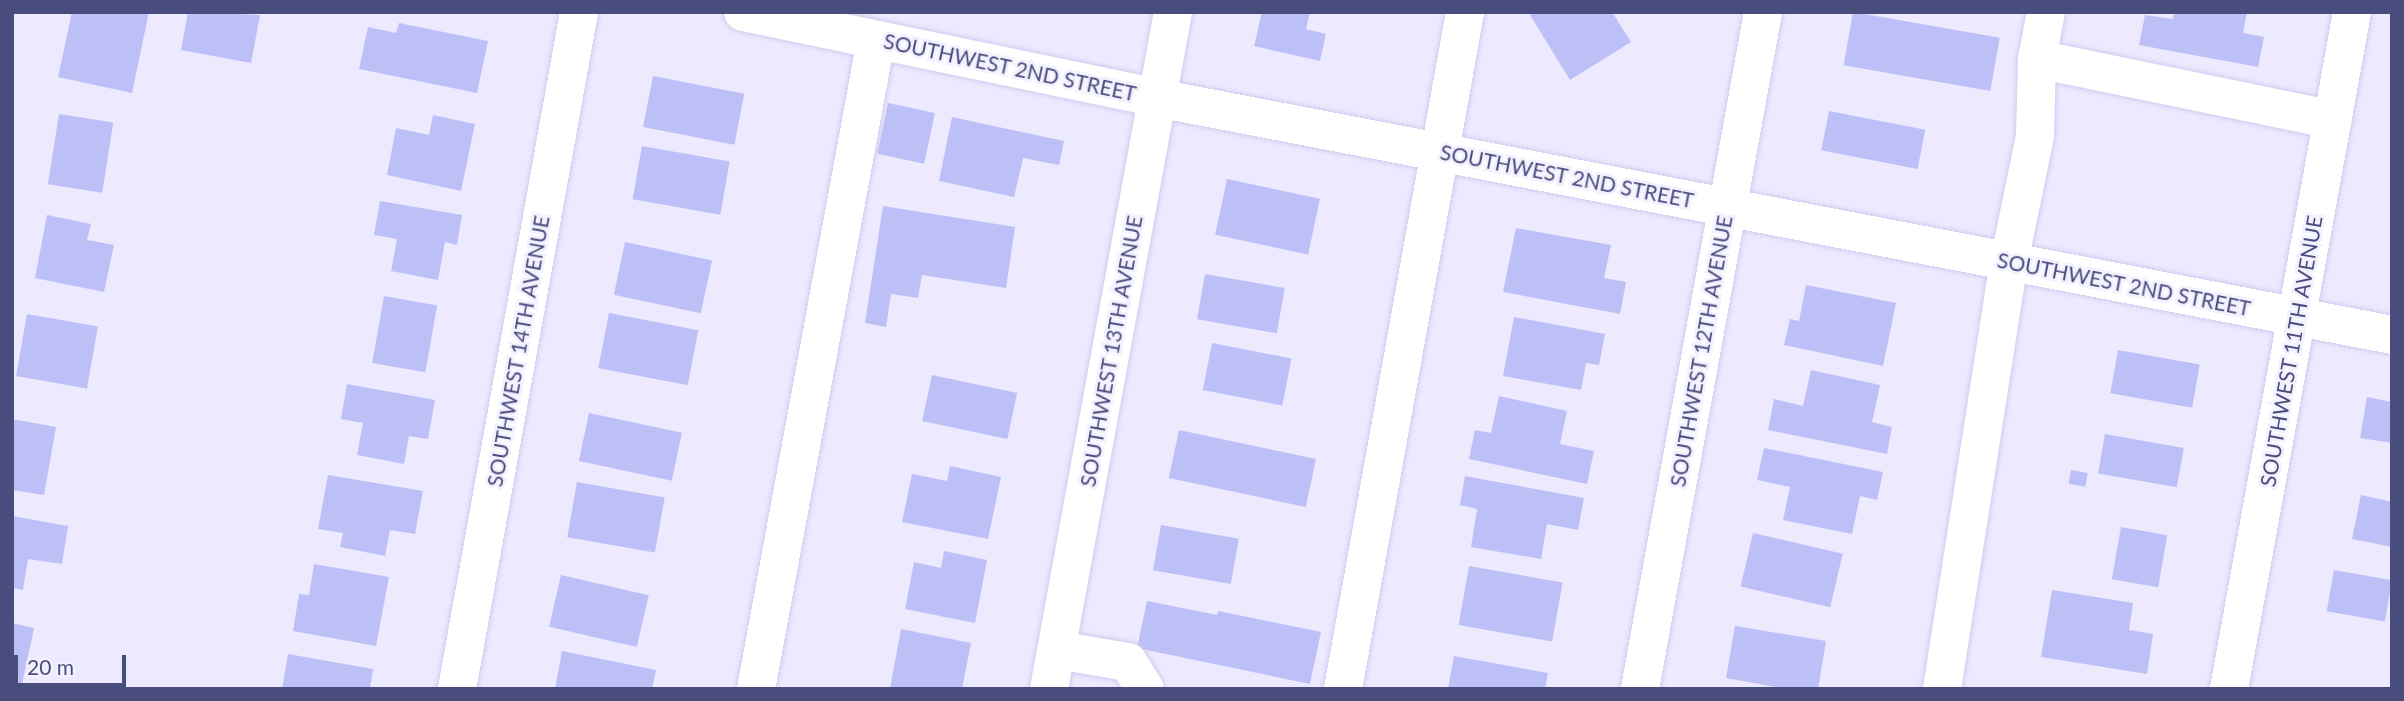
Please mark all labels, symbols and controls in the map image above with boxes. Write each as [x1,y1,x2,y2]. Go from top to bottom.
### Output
street label: SOUTHWEST 2ND STREET [881,28,1139,106]
street label: SOUTHWEST 2ND STREET [1438,139,1696,213]
street label: SOUTHWEST 14TH AVENUE [482,213,554,489]
street label: SOUTHWEST 13TH AVENUE [1075,213,1147,489]
street label: SOUTHWEST 12TH AVENUE [1665,213,1737,489]
street label: SOUTHWEST 11TH AVENUE [2255,213,2327,489]
street label: SOUTHWEST 2ND STREET [1995,247,2253,321]
scale bar [18,642,130,686]
text: 20 m [27,654,74,679]

